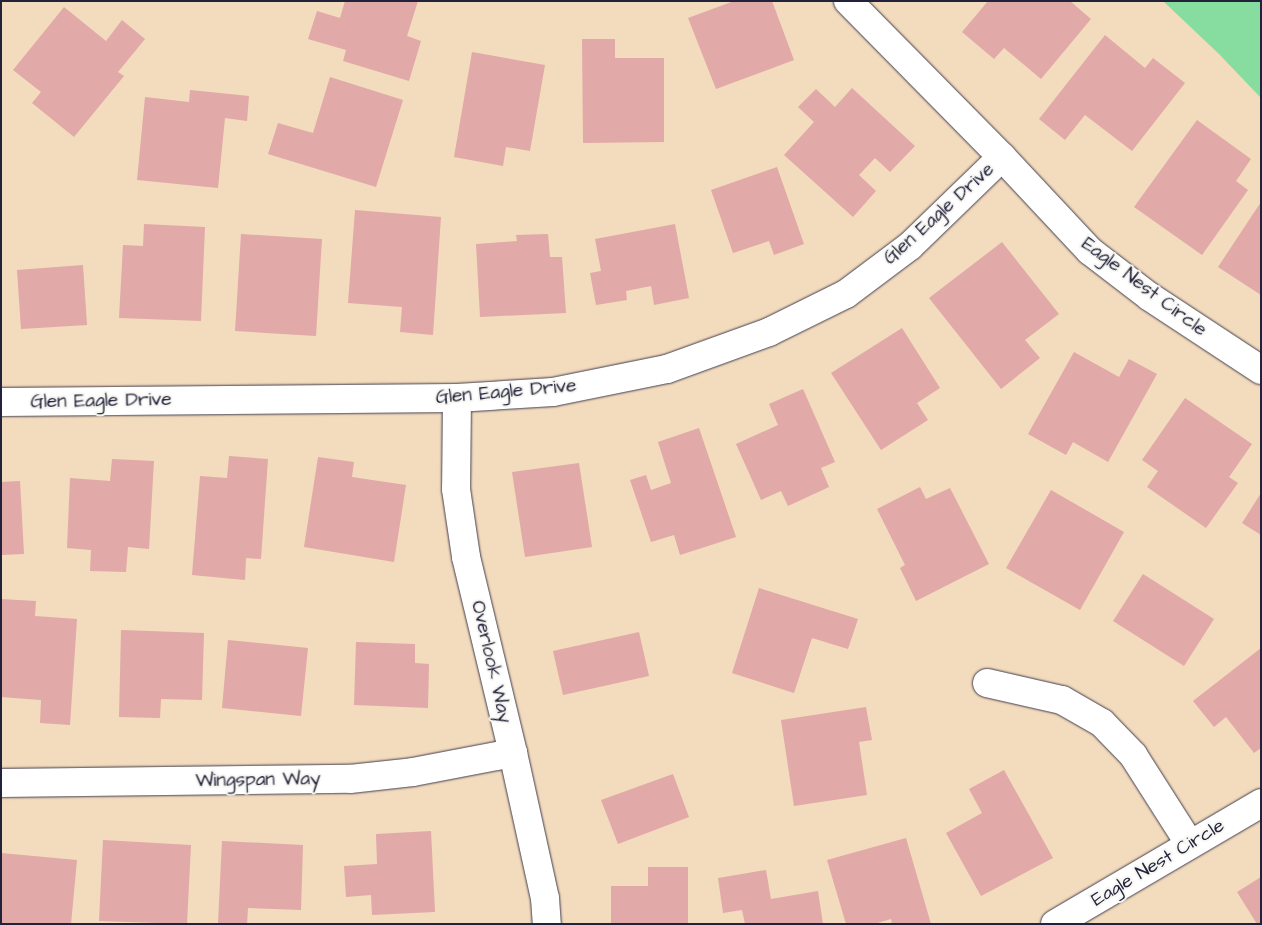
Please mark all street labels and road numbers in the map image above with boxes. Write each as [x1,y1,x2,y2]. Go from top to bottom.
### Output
street label: Glen Eagle Drive [879,158,999,270]
street label: Eagle Nest Circle [1077,233,1211,341]
street label: Glen Eagle Drive [435,375,577,409]
street label: Glen Eagle Drive [30,388,172,414]
street label: Overlook Way [466,599,516,725]
street label: Wingspan Way [195,768,321,792]
street label: Eagle Nest Circle [1088,814,1228,912]

